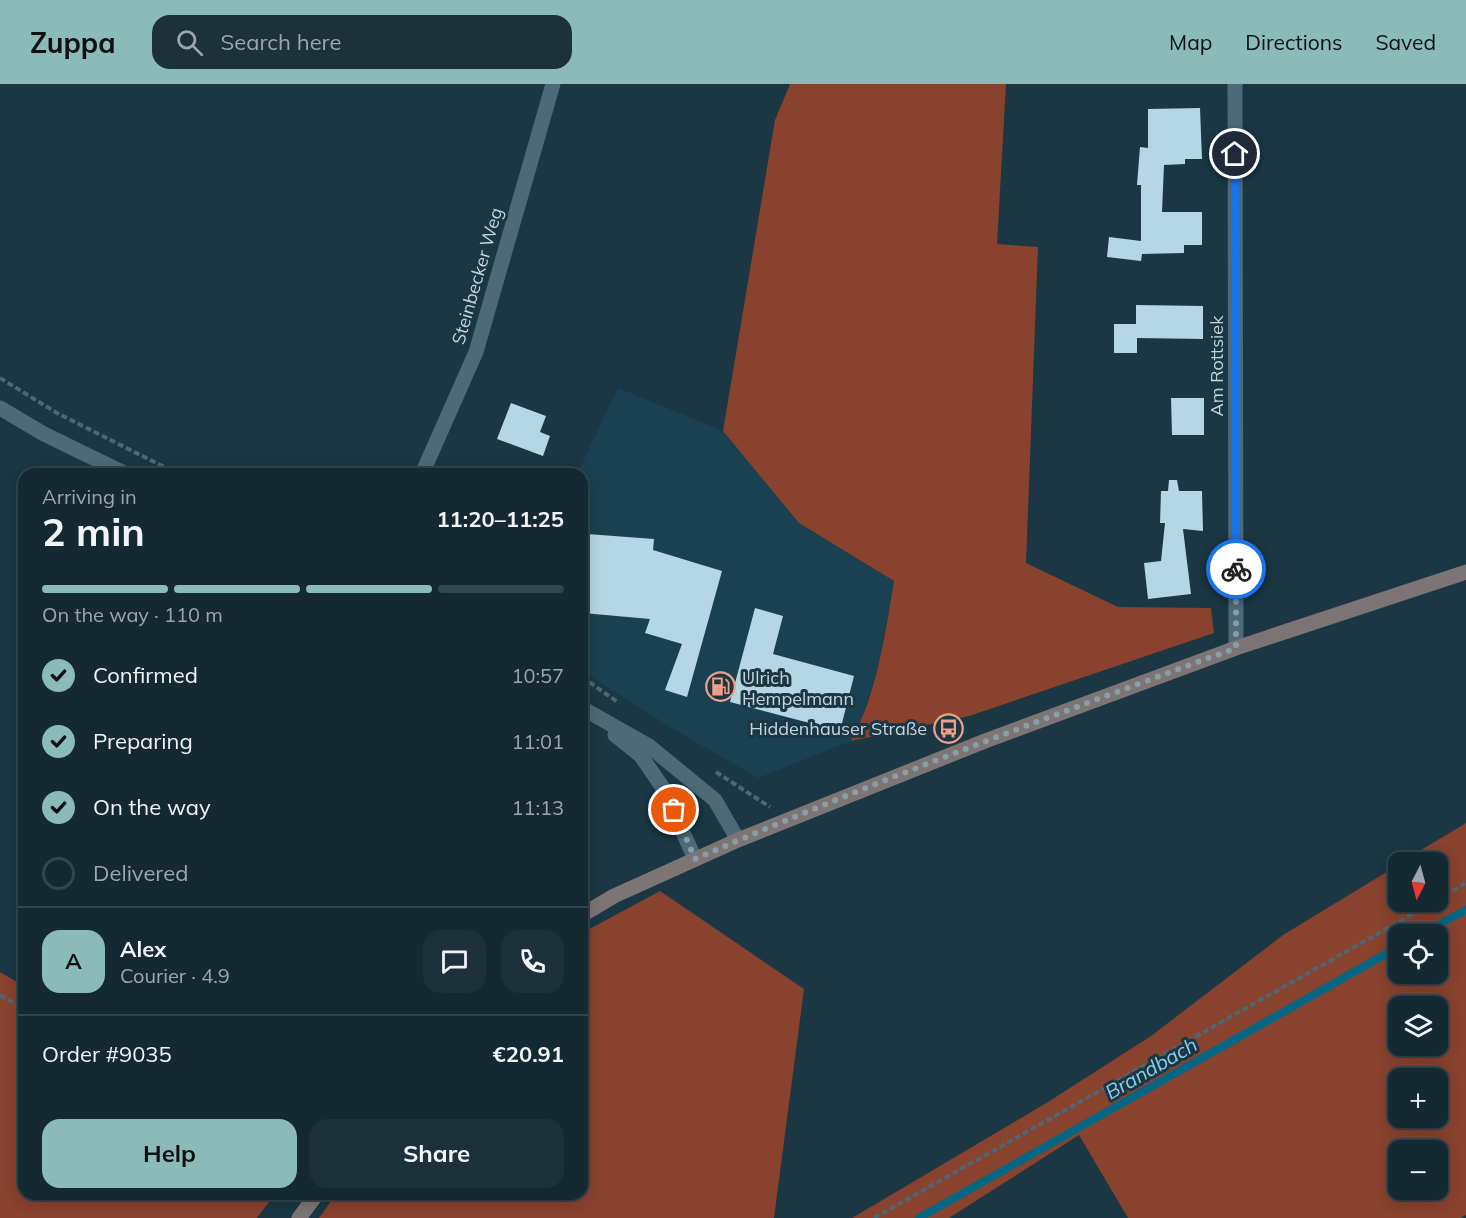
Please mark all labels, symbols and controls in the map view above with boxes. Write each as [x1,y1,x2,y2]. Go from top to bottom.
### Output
search box [152,15,572,69]
text: Zuppa [30,25,116,60]
icon: search [173,26,206,59]
text: Search here [221,28,341,56]
text: Map [1169,29,1212,55]
text: Directions [1245,29,1342,55]
text: Saved [1375,29,1436,55]
pin [1209,128,1260,179]
icon: home [1218,137,1251,170]
street label: Steinbecker Weg [446,205,508,347]
street label: Am Rottsiek [1205,315,1228,416]
text: Arriving in [42,484,137,509]
text: 11:20–11:25 [436,505,564,533]
text: 2 min [42,507,145,556]
courier [1206,539,1266,599]
icon: bike [1220,553,1253,586]
text: On the way · 110 m [42,602,223,627]
icon: check [42,659,75,692]
text: Confirmed [93,661,198,689]
text: 10:57 [511,663,564,688]
place label: Ulrich Hempelmann [742,666,854,710]
fuel station icon: Ulrich Hempelmann [705,671,737,703]
bus stop icon: Hiddenhauser Straße [932,712,964,744]
place label: Hiddenhauser Straße [749,717,927,740]
icon: check [42,725,75,758]
text: Preparing [93,727,193,755]
text: 11:01 [511,729,564,754]
pin [648,784,699,835]
icon: check [42,791,75,824]
text: On the way [93,793,211,821]
icon: bag [657,793,690,826]
text: 11:13 [511,795,564,820]
north arrow [1388,852,1448,912]
map controls [1388,852,1448,1200]
text: Delivered [93,859,188,887]
button: locate [1388,924,1448,984]
button: chat [423,930,486,993]
button: phone [501,930,564,993]
text: Alex [120,935,166,963]
text: A [65,947,82,975]
text: Courier · 4.9 [120,963,230,988]
button: layers [1388,996,1448,1056]
water label: Brandbach [1101,1032,1201,1104]
text: Order #9035 [42,1040,172,1068]
text: €20.91 [493,1040,564,1068]
button: + [1388,1068,1448,1128]
button: Help [42,1119,297,1188]
button: Share [309,1119,564,1188]
button: − [1388,1140,1448,1200]

